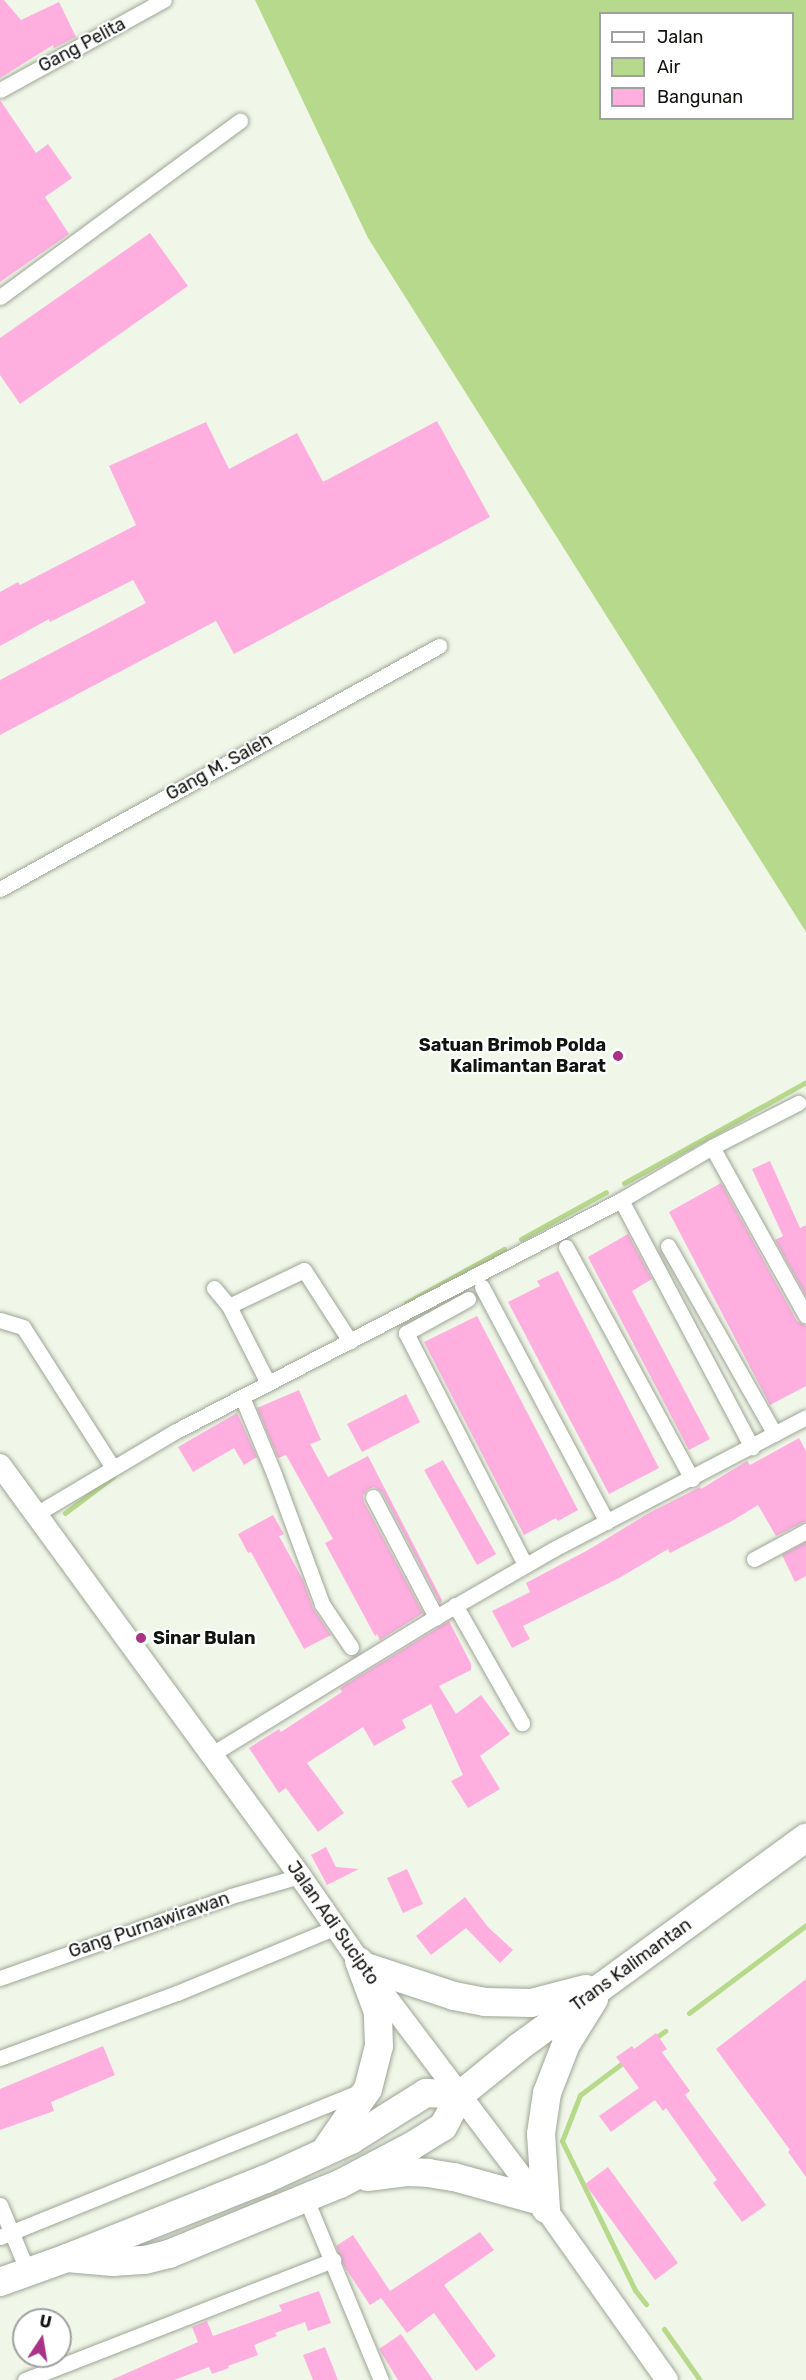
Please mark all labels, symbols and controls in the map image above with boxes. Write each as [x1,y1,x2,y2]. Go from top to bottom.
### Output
legend [599,12,794,120]
street label: Gang Pelita [35,13,129,77]
text: Jalan [657,26,704,48]
text: Air [657,56,680,78]
text: Bangunan [657,86,743,108]
street label: Gang M. Saleh [162,729,276,805]
place label: Satuan Brimob Polda Kalimantan Barat [419,1035,606,1078]
marker: Satuan Brimob Polda Kalimantan Barat [611,1049,625,1063]
place label: Sinar Bulan [153,1627,256,1649]
marker: Sinar Bulan [134,1631,148,1645]
street label: Jalan Adi Sucipto [282,1857,384,1989]
street label: Gang Purnawirawan [66,1887,232,1963]
street label: Trans Kalimantan [566,1914,696,2016]
north arrow [12,2308,72,2368]
text: U [38,2311,53,2332]

